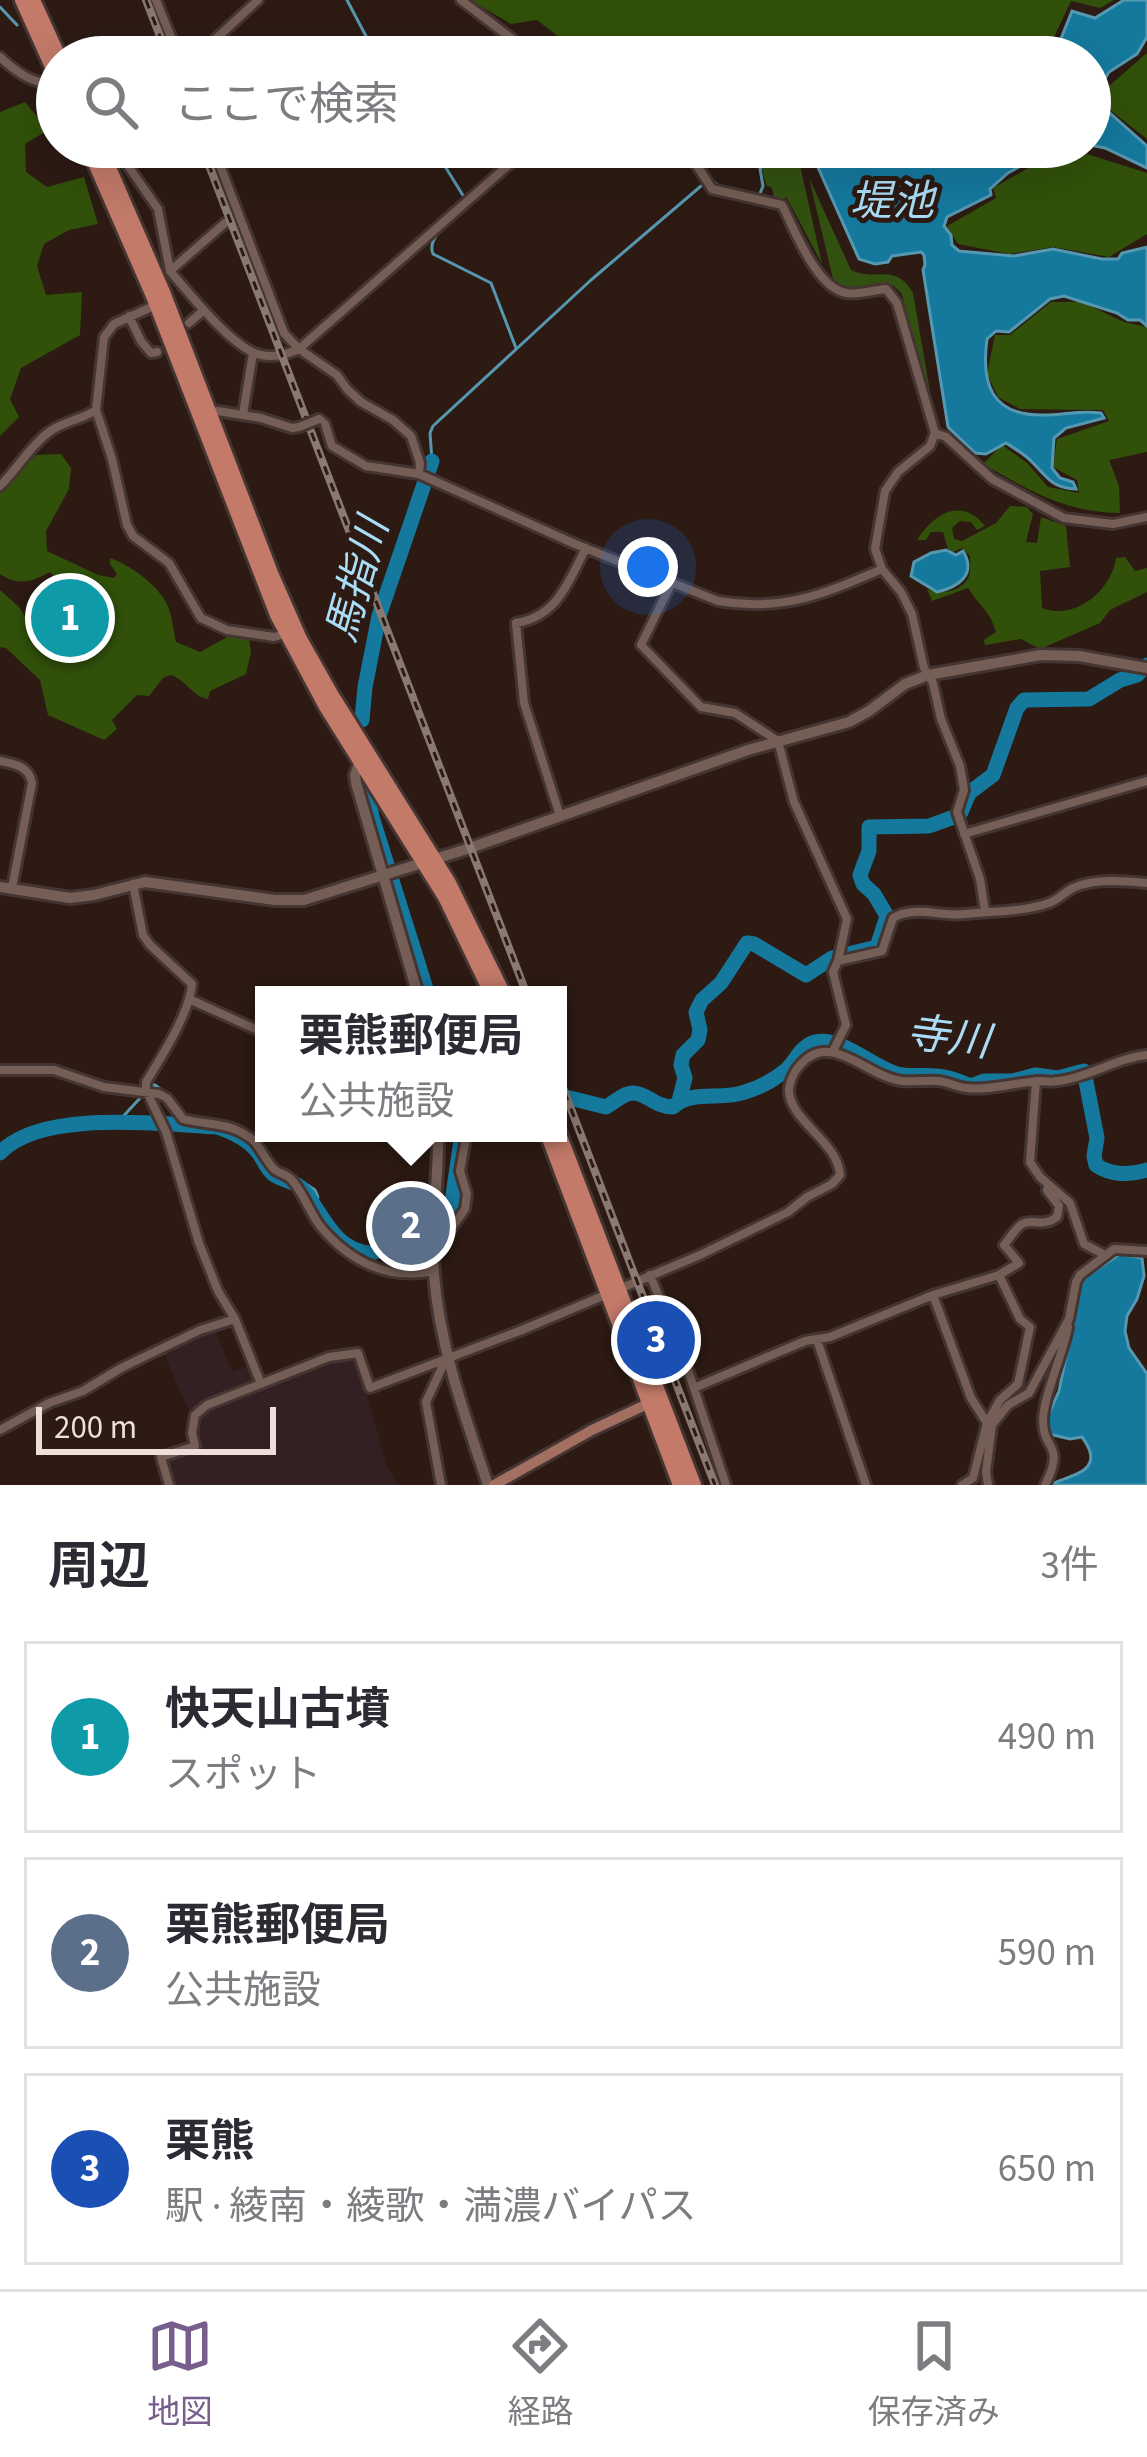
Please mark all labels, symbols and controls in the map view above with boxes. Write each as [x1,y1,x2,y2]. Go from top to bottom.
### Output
search box [36,36,1111,168]
icon: search [78,69,144,135]
text: ここで検索 [174,73,399,137]
water label: 堤池 [850,172,938,232]
water label: 馬指川 [312,507,405,649]
your location [618,537,678,597]
pin: 1 [31,573,109,663]
popup [255,986,567,1142]
water label: 寺川 [903,1003,997,1073]
text: 栗熊郵便局 [298,1005,524,1069]
text: 公共施設 [298,1074,455,1130]
pin: 2 [372,1181,450,1271]
pin: 3 [617,1295,695,1385]
scale bar [36,1401,276,1454]
text: 200 m [54,1404,137,1451]
text: 周辺 [48,1531,150,1603]
text: 3件 [1041,1538,1099,1594]
text: 快天山古墳 [165,1678,390,1742]
text: 1 [80,1709,100,1765]
text: 490 m [998,1709,1096,1765]
text: スポット [165,1747,321,1803]
text: 栗熊郵便局 [165,1894,390,1958]
text: 2 [80,1925,100,1981]
text: 590 m [998,1925,1096,1981]
text: 公共施設 [165,1963,321,2019]
text: 栗熊 [165,2110,255,2174]
text: 3 [80,2141,100,2197]
text: 650 m [998,2141,1096,2197]
text: 駅 · 綾南・綾歌・満濃バイパス [165,2179,697,2235]
tab: 地図 [147,2313,213,2436]
tab: 経路 [507,2313,573,2436]
tab: 保存済み [868,2313,1000,2436]

